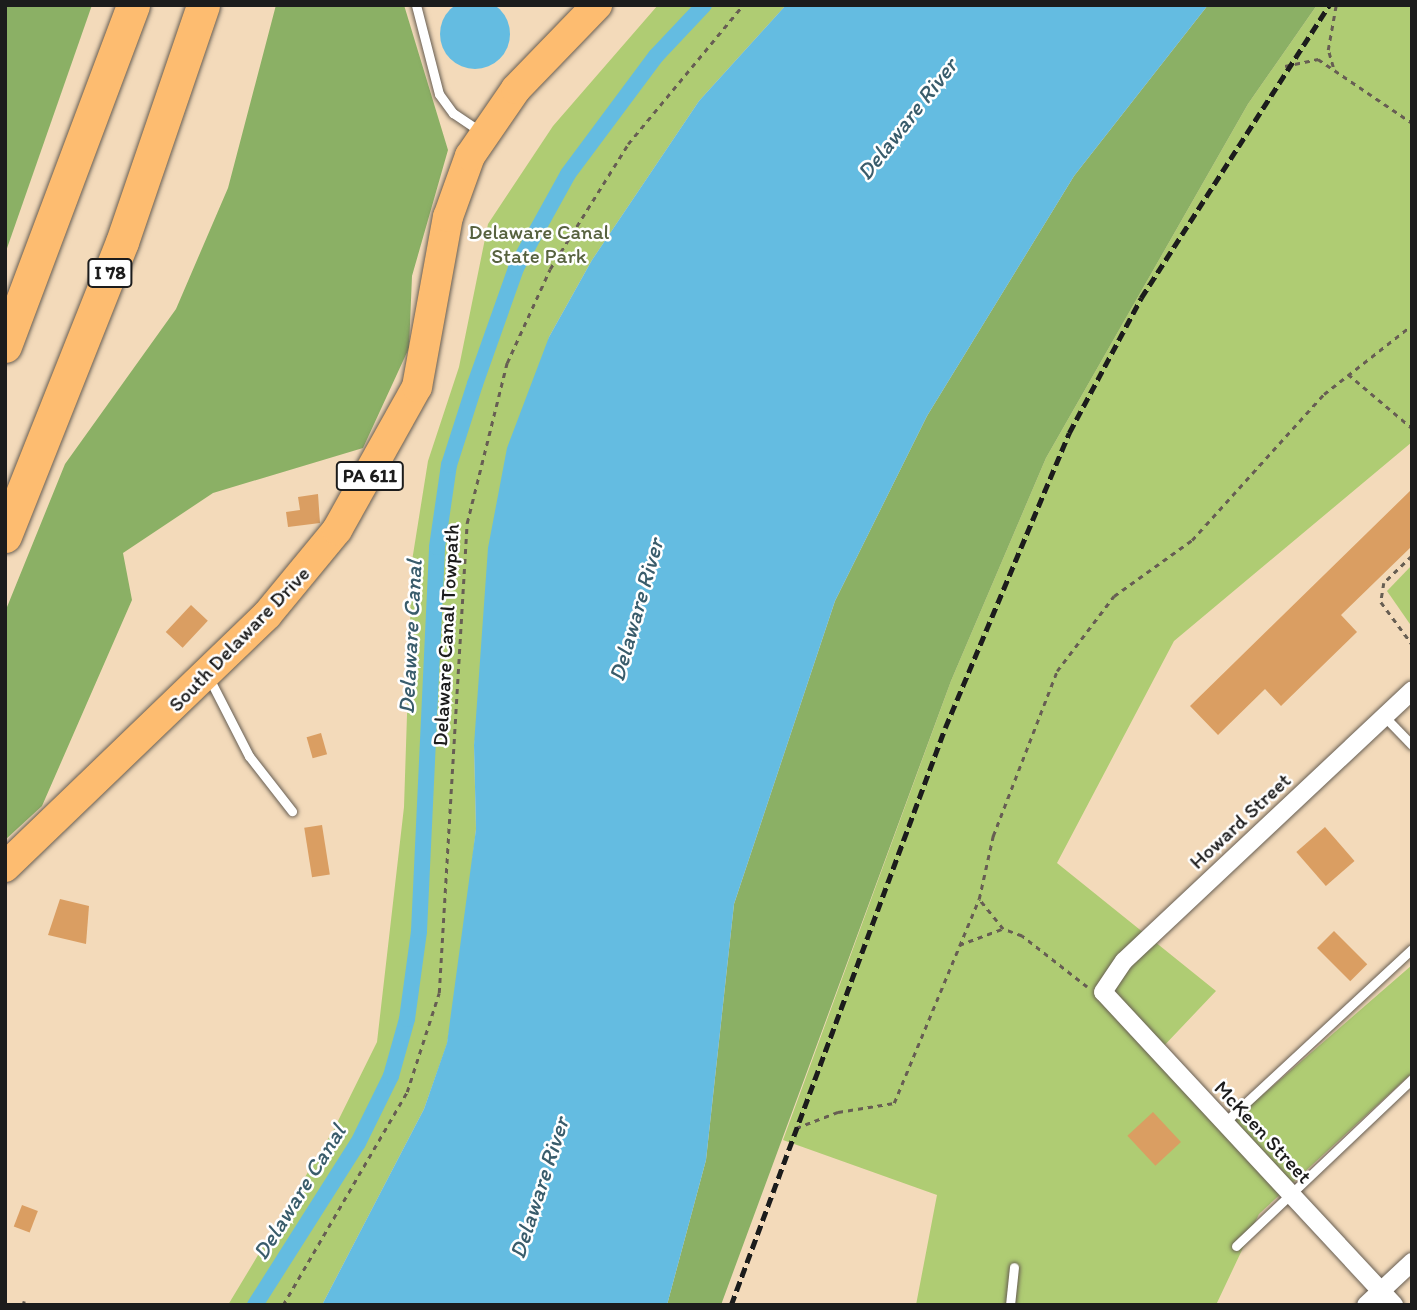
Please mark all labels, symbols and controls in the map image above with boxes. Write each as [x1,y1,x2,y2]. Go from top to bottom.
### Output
water label: Delaware River [851,53,963,185]
park label: Delaware Canal State Park [468,219,610,269]
road number: I 78 [87,258,133,288]
road number: PA 611 [335,461,405,491]
street label: Delaware Canal Towpath [428,524,464,746]
water label: Delaware River [602,536,670,684]
water label: Delaware Canal [392,559,428,715]
street label: South Delaware Drive [163,561,315,717]
street label: Howard Street [1184,768,1296,874]
street label: McKeen Street [1209,1076,1317,1188]
water label: Delaware River [503,1114,575,1262]
water label: Delaware Canal [246,1119,352,1265]

